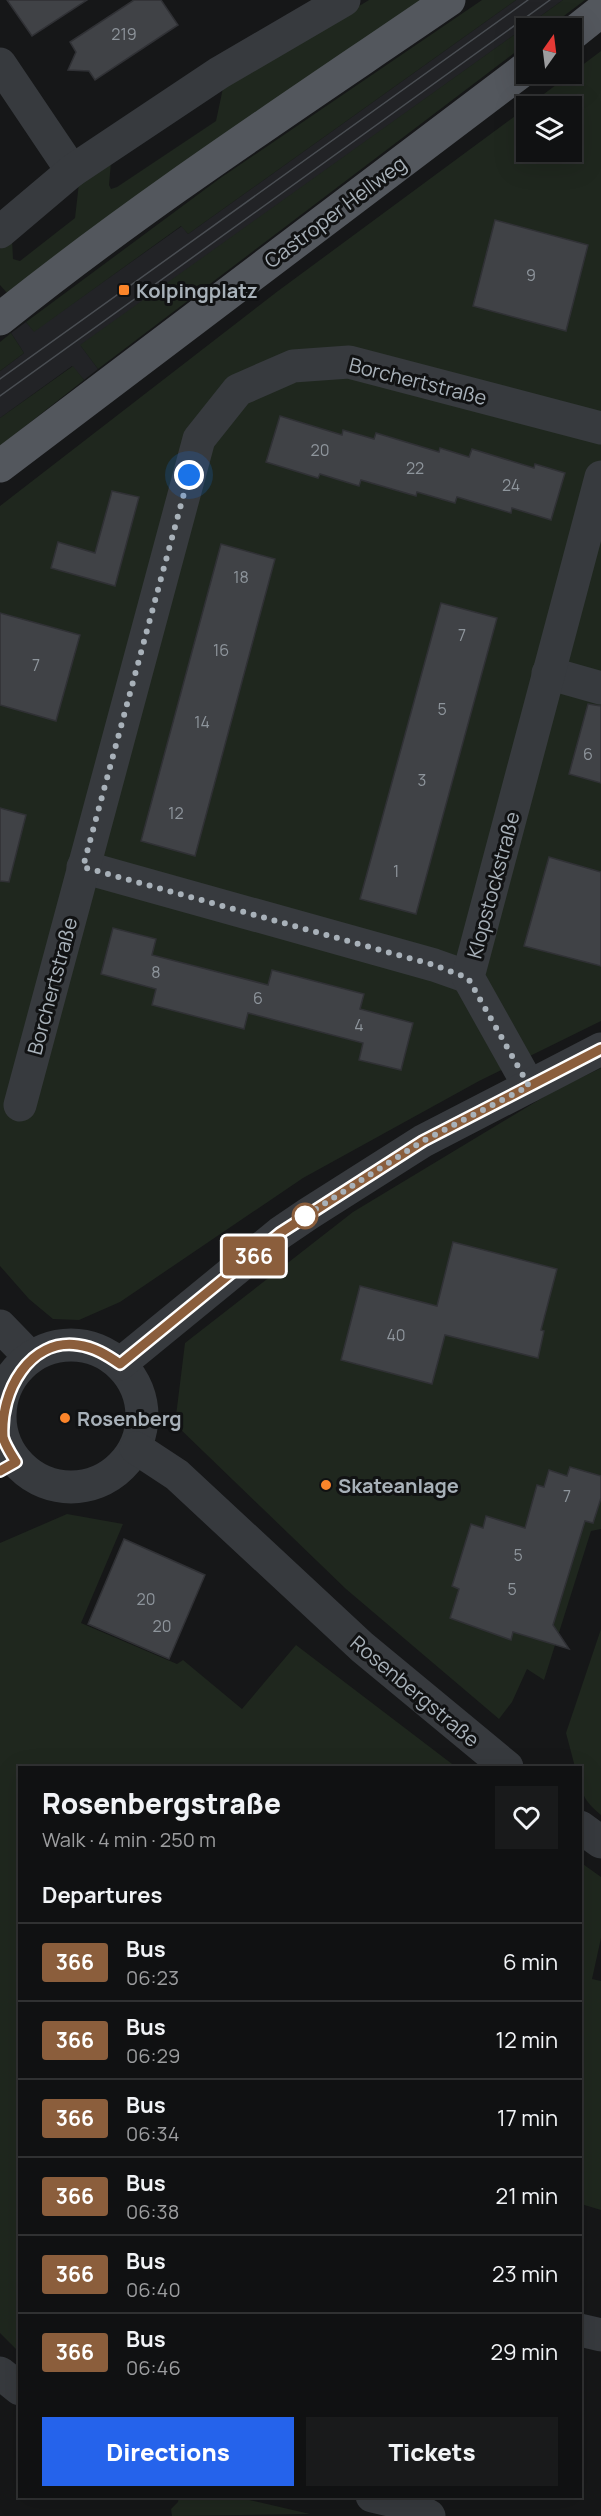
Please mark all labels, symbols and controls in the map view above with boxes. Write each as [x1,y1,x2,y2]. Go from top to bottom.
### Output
north arrow [516,18,582,84]
map controls [516,18,582,162]
house number: 219 [111,23,137,45]
button: layers [516,96,582,162]
street label: Castroper Hellweg [259,150,411,274]
house number: 9 [526,264,536,286]
place label: Kolpingplatz [136,277,258,304]
marker: Kolpingplatz [117,283,131,297]
street label: Borchertstraße [346,351,490,411]
house number: 20 [311,439,329,461]
house number: 22 [406,457,424,479]
your location [174,460,204,490]
house number: 24 [502,474,520,496]
house number: 18 [233,566,249,588]
house number: 7 [458,624,466,646]
house number: 16 [213,639,229,661]
house number: 7 [32,654,40,676]
house number: 5 [437,698,447,720]
house number: 14 [194,711,210,733]
house number: 6 [583,743,593,765]
house number: 3 [418,769,426,791]
house number: 12 [168,802,184,824]
street label: Klopstockstraße [460,809,526,961]
house number: 1 [393,860,399,882]
street label: Borchertstraße [21,914,83,1058]
house number: 8 [151,961,161,983]
house number: 6 [253,987,263,1009]
house number: 4 [354,1014,364,1036]
unlabelled marker [292,1203,318,1229]
line badge: 366 [220,1236,288,1276]
text: 366 [235,1242,273,1270]
house number: 40 [386,1324,406,1346]
place label: Rosenberg [77,1405,182,1432]
marker: Rosenberg [58,1411,72,1425]
place label: Skateanlage [338,1472,459,1499]
marker: Skateanlage [319,1478,333,1492]
house number: 7 [563,1485,571,1507]
house number: 5 [513,1544,523,1566]
house number: 5 [507,1578,517,1600]
house number: 20 [137,1588,155,1610]
house number: 20 [153,1615,171,1637]
street label: Rosenbergstraße [345,1629,485,1753]
text: Rosenbergstraße [42,1784,281,1822]
button: heart [495,1786,558,1849]
text: Walk · 4 min · 250 m [42,1826,216,1853]
text: Departures [42,1880,162,1910]
text: Bus [126,1934,166,1964]
text: 6 min [503,1947,558,1977]
text: 366 [56,1948,94,1976]
text: 06:23 [126,1964,179,1991]
text: Bus [126,2012,166,2042]
text: 12 min [496,2025,558,2055]
text: 366 [56,2026,94,2054]
text: 06:29 [126,2042,180,2069]
text: Bus [126,2090,166,2120]
text: 17 min [497,2103,558,2133]
text: 366 [56,2104,94,2132]
text: 06:34 [126,2120,179,2147]
text: Bus [126,2168,166,2198]
text: 21 min [496,2181,558,2211]
text: 366 [56,2182,94,2210]
text: 06:38 [126,2198,179,2225]
text: Bus [126,2246,166,2276]
text: 23 min [492,2259,558,2289]
text: 366 [56,2260,94,2288]
text: 06:40 [126,2276,181,2303]
text: Bus [126,2324,166,2354]
text: 29 min [491,2337,558,2367]
text: 366 [56,2338,94,2366]
text: 06:46 [126,2354,181,2381]
button: Directions [42,2417,294,2486]
button: Tickets [306,2417,558,2486]

